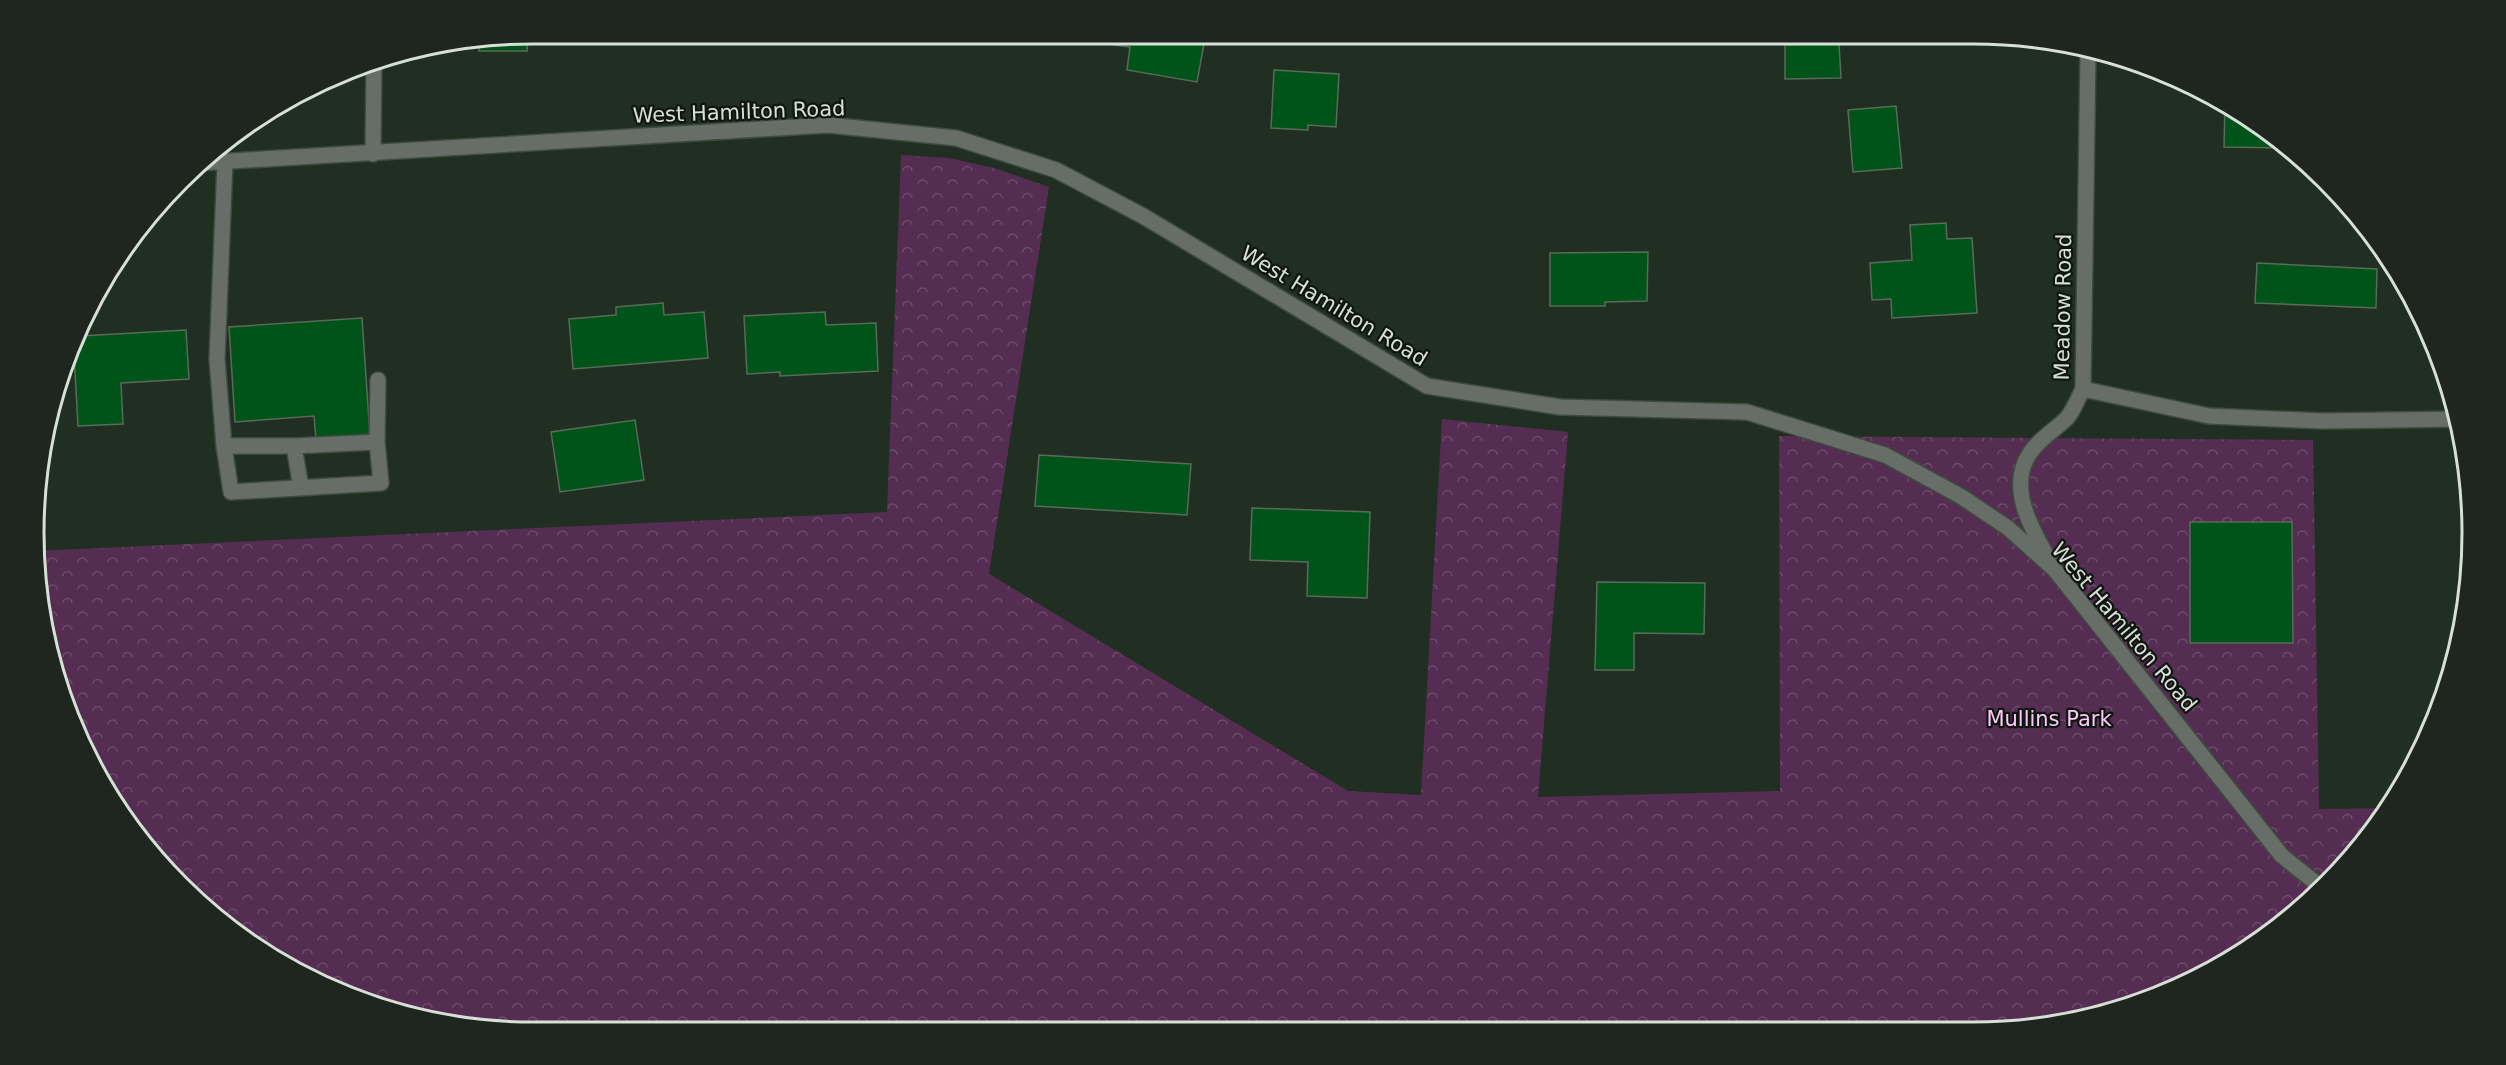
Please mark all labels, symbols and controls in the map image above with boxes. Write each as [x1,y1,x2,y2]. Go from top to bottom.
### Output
street label: West Hamilton Road [632,96,846,128]
street label: Meadow Road [2050,233,2076,381]
street label: West Hamilton Road [1237,241,1431,371]
street label: West Hamilton Road [2046,538,2202,716]
park label: Mullins Park [1986,707,2112,731]

